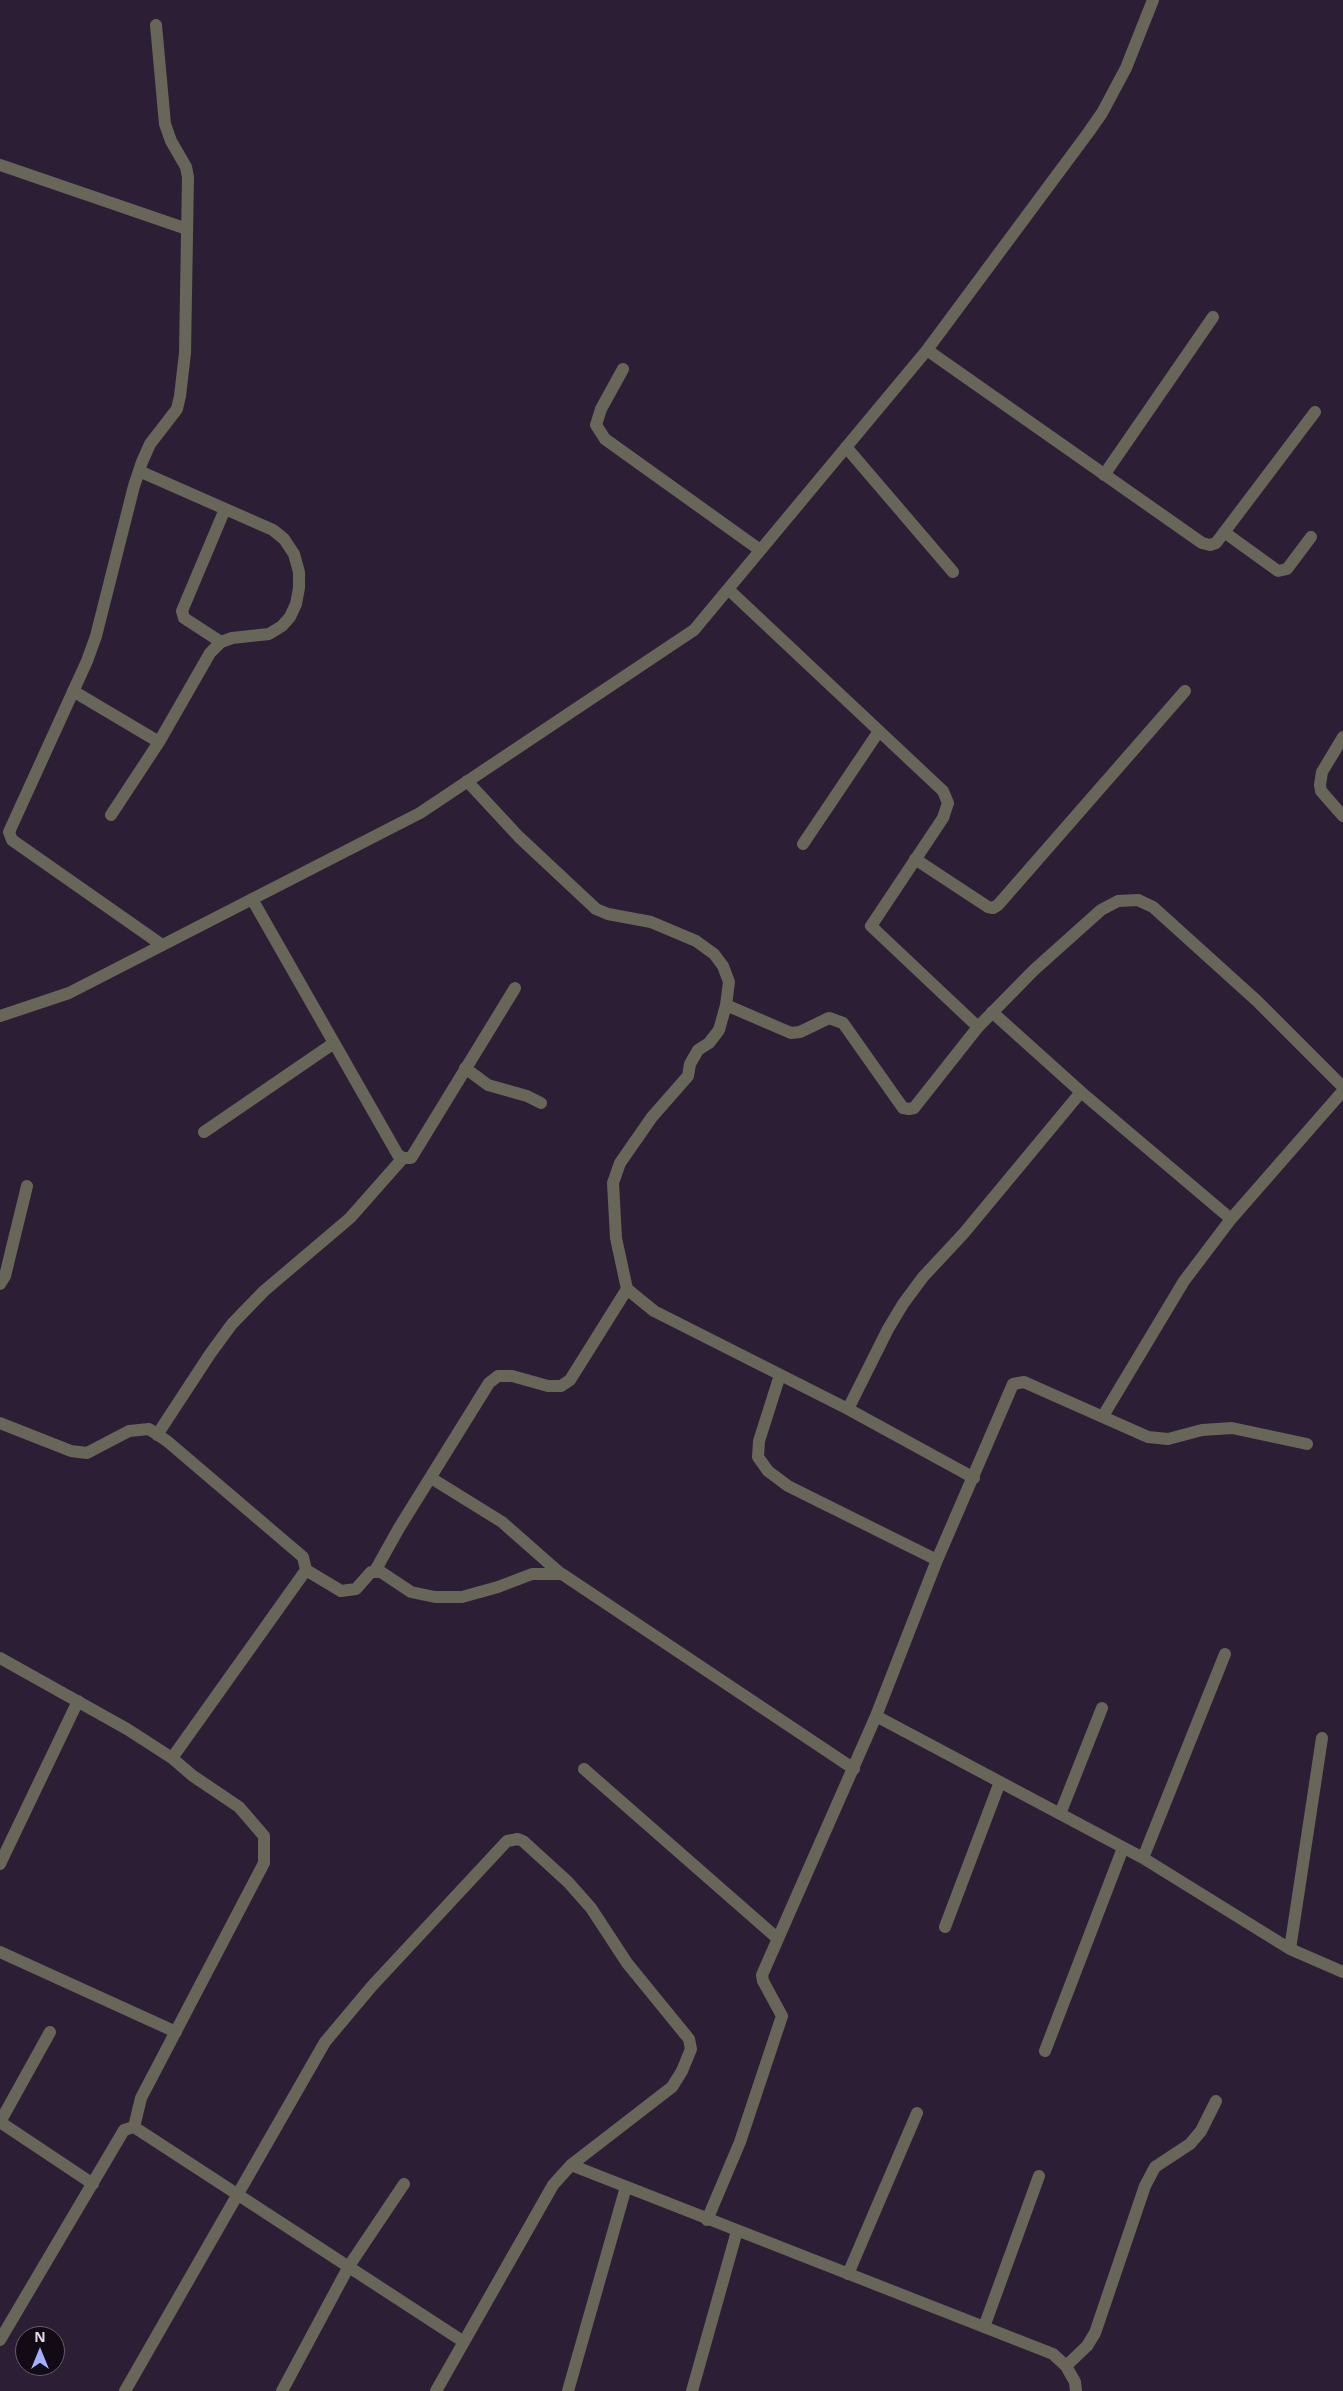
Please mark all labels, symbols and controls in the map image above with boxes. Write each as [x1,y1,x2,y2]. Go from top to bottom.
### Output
north arrow [15,2326,65,2376]
text: N [34,2327,46,2346]

